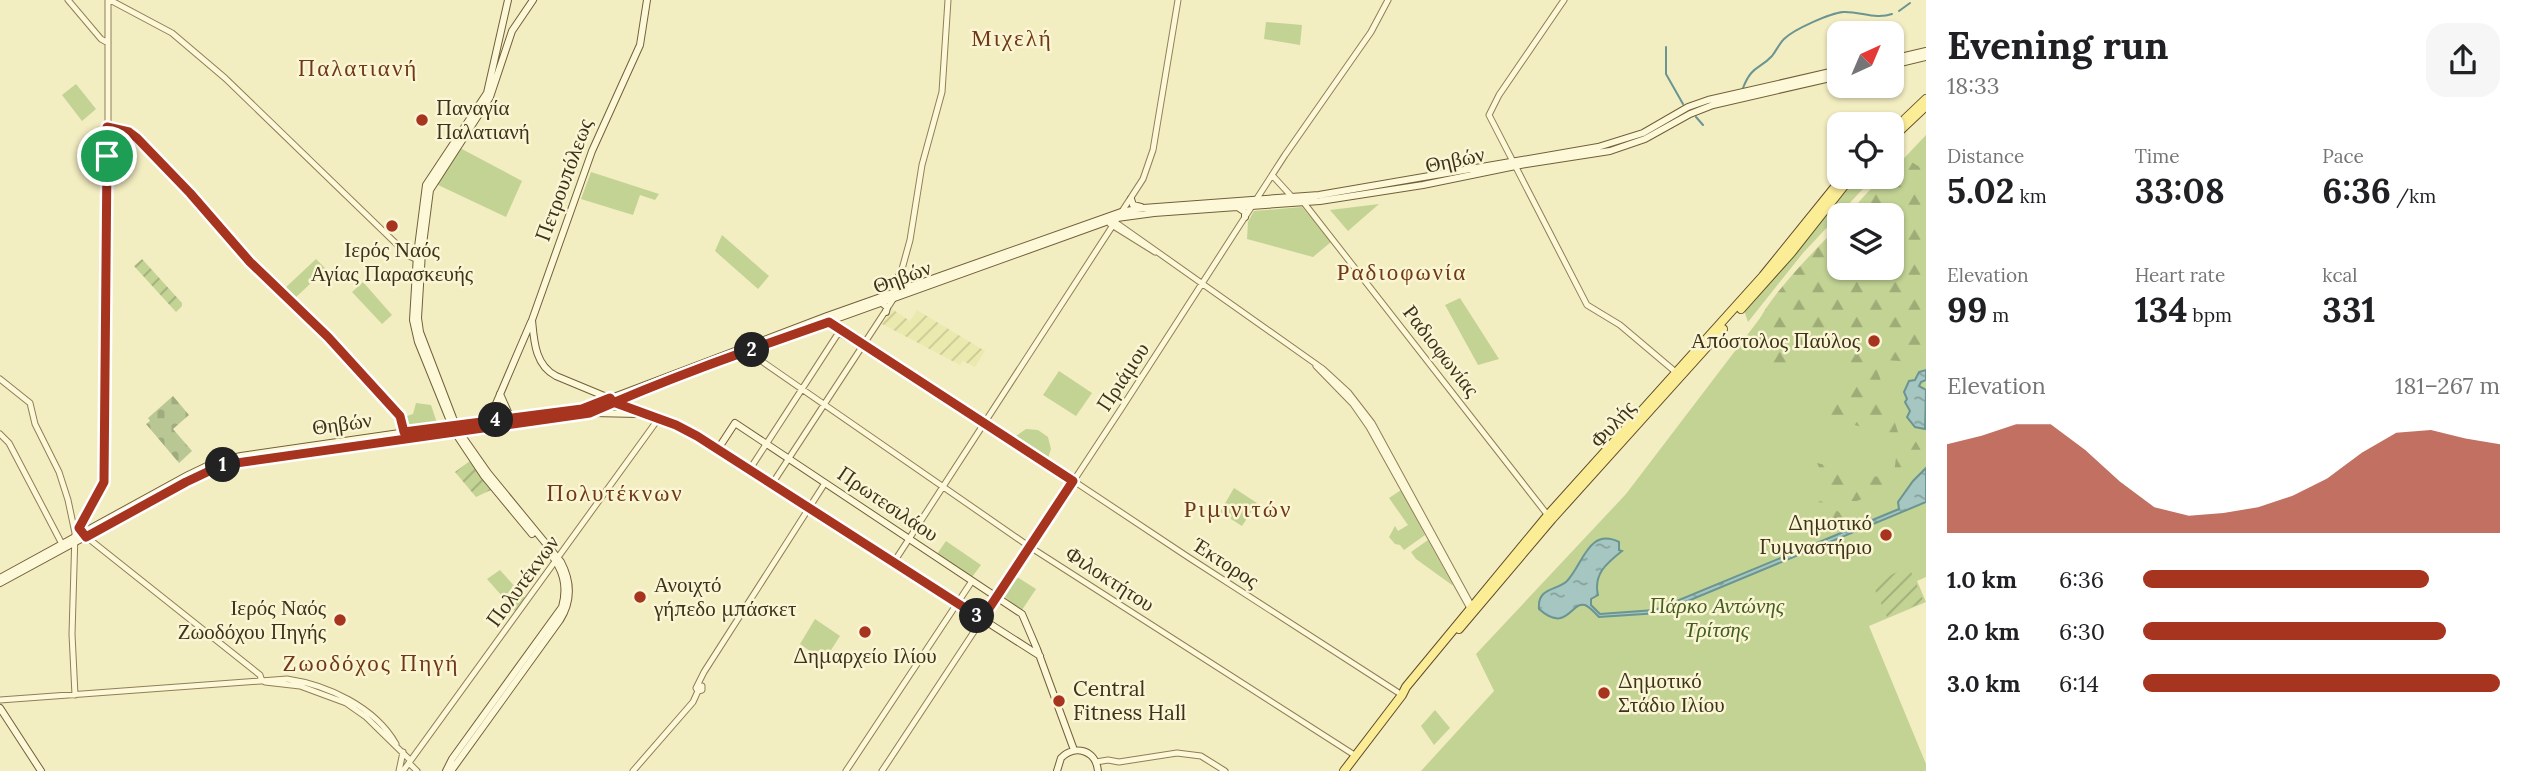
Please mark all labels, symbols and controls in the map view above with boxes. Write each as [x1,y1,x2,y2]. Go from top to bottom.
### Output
north arrow [1827,21,1904,98]
map controls [1827,21,1904,280]
text: Evening run [1947,21,2169,69]
district label: Μιχελή [971,23,1053,52]
button: share [2426,23,2500,97]
district label: Παλατιανή [298,53,418,82]
text: 18:33 [1947,71,2000,100]
place label: Παναγία Παλατιανή [436,94,530,145]
marker: Παναγία Παλατιανή [414,112,430,128]
button: locate [1827,112,1904,189]
street label: Πετρουπόλεως [529,114,598,245]
pin [77,126,137,186]
icon: arrive [88,137,126,175]
street label: Θηβών [1423,140,1487,179]
text: Distance [1947,144,2024,168]
text: Time [2135,144,2179,168]
text: Pace [2322,144,2364,168]
text: 5.02 [1947,168,2014,213]
text: 33:08 [2135,168,2225,213]
text: 6:36 [2322,168,2391,213]
text: km [2014,184,2047,208]
text: /km [2391,184,2436,208]
button: layers [1827,203,1904,280]
marker: Ιερός Ναός Αγίας Παρασκευής [384,218,400,234]
place label: Ιερός Ναός Αγίας Παρασκευής [311,236,474,287]
street label: Θηβών [869,254,935,300]
district label: Ραδιοφωνία [1337,257,1467,286]
text: Elevation [1947,263,2029,287]
text: Heart rate [2135,263,2225,287]
text: kcal [2322,263,2357,287]
text: 99 [1947,287,1987,332]
text: 134 [2135,287,2188,332]
text: 331 [2322,287,2376,332]
street label: Ραδιοφωνίας [1397,299,1486,403]
text: m [1987,303,2009,327]
text: bpm [2188,303,2232,327]
place label: Απόστολος Παύλος [1691,327,1861,354]
pin: 2 [734,332,770,368]
marker: Απόστολος Παύλος [1866,333,1882,349]
text: 2 [746,337,757,361]
street label: Πριάμου [1090,337,1155,416]
text: Elevation [1947,371,2046,400]
text: 181–267 m [2395,371,2500,400]
street label: Φυλής [1584,394,1642,453]
pin: 4 [478,402,514,438]
street label: Θηβών [310,406,374,441]
text: 4 [490,407,501,431]
pin: 1 [206,448,241,482]
text: 1 [219,452,226,476]
street label: Πρωτεσιλάου [832,460,944,547]
district label: Πολυτέκνων [546,478,684,507]
district label: Ριμινιτών [1184,494,1292,523]
place label: Δημοτικό Γυμναστήριο [1759,509,1872,560]
marker: Δημοτικό Γυμναστήριο [1878,527,1894,543]
street label: Πολυτέκνων [480,529,565,632]
street label: Έκτορος [1187,531,1265,594]
street label: Φιλοκτήτου [1061,540,1160,617]
text: 1.0 km [1947,565,2017,594]
text: 6:36 [2059,565,2104,594]
place label: Ανοιχτό γήπεδο μπάσκετ [653,571,796,622]
marker: Ανοιχτό γήπεδο μπάσκετ [632,589,648,605]
park label: Πάρκο Αντώνης Τρίτσης [1650,592,1785,643]
place label: Ιερός Ναός Ζωοδόχου Πηγής [178,594,327,645]
pin: 3 [960,598,995,634]
text: 3 [971,603,982,627]
marker: Ιερός Ναός Ζωοδόχου Πηγής [332,612,348,628]
text: 2.0 km [1947,617,2020,646]
text: 6:30 [2059,617,2105,646]
marker: Δημαρχείο Ιλίου [857,624,873,640]
place label: Δημαρχείο Ιλίου [793,642,937,669]
district label: Ζωοδόχος Πηγή [282,648,460,677]
place label: Δημοτικό Στάδιο Ιλίου [1618,667,1725,718]
text: 3.0 km [1947,669,2020,698]
text: 6:14 [2059,669,2099,698]
place label: Central Fitness Hall [1073,675,1186,726]
marker: Δημοτικό Στάδιο Ιλίου [1596,685,1612,701]
marker: Central Fitness Hall [1051,693,1067,709]

